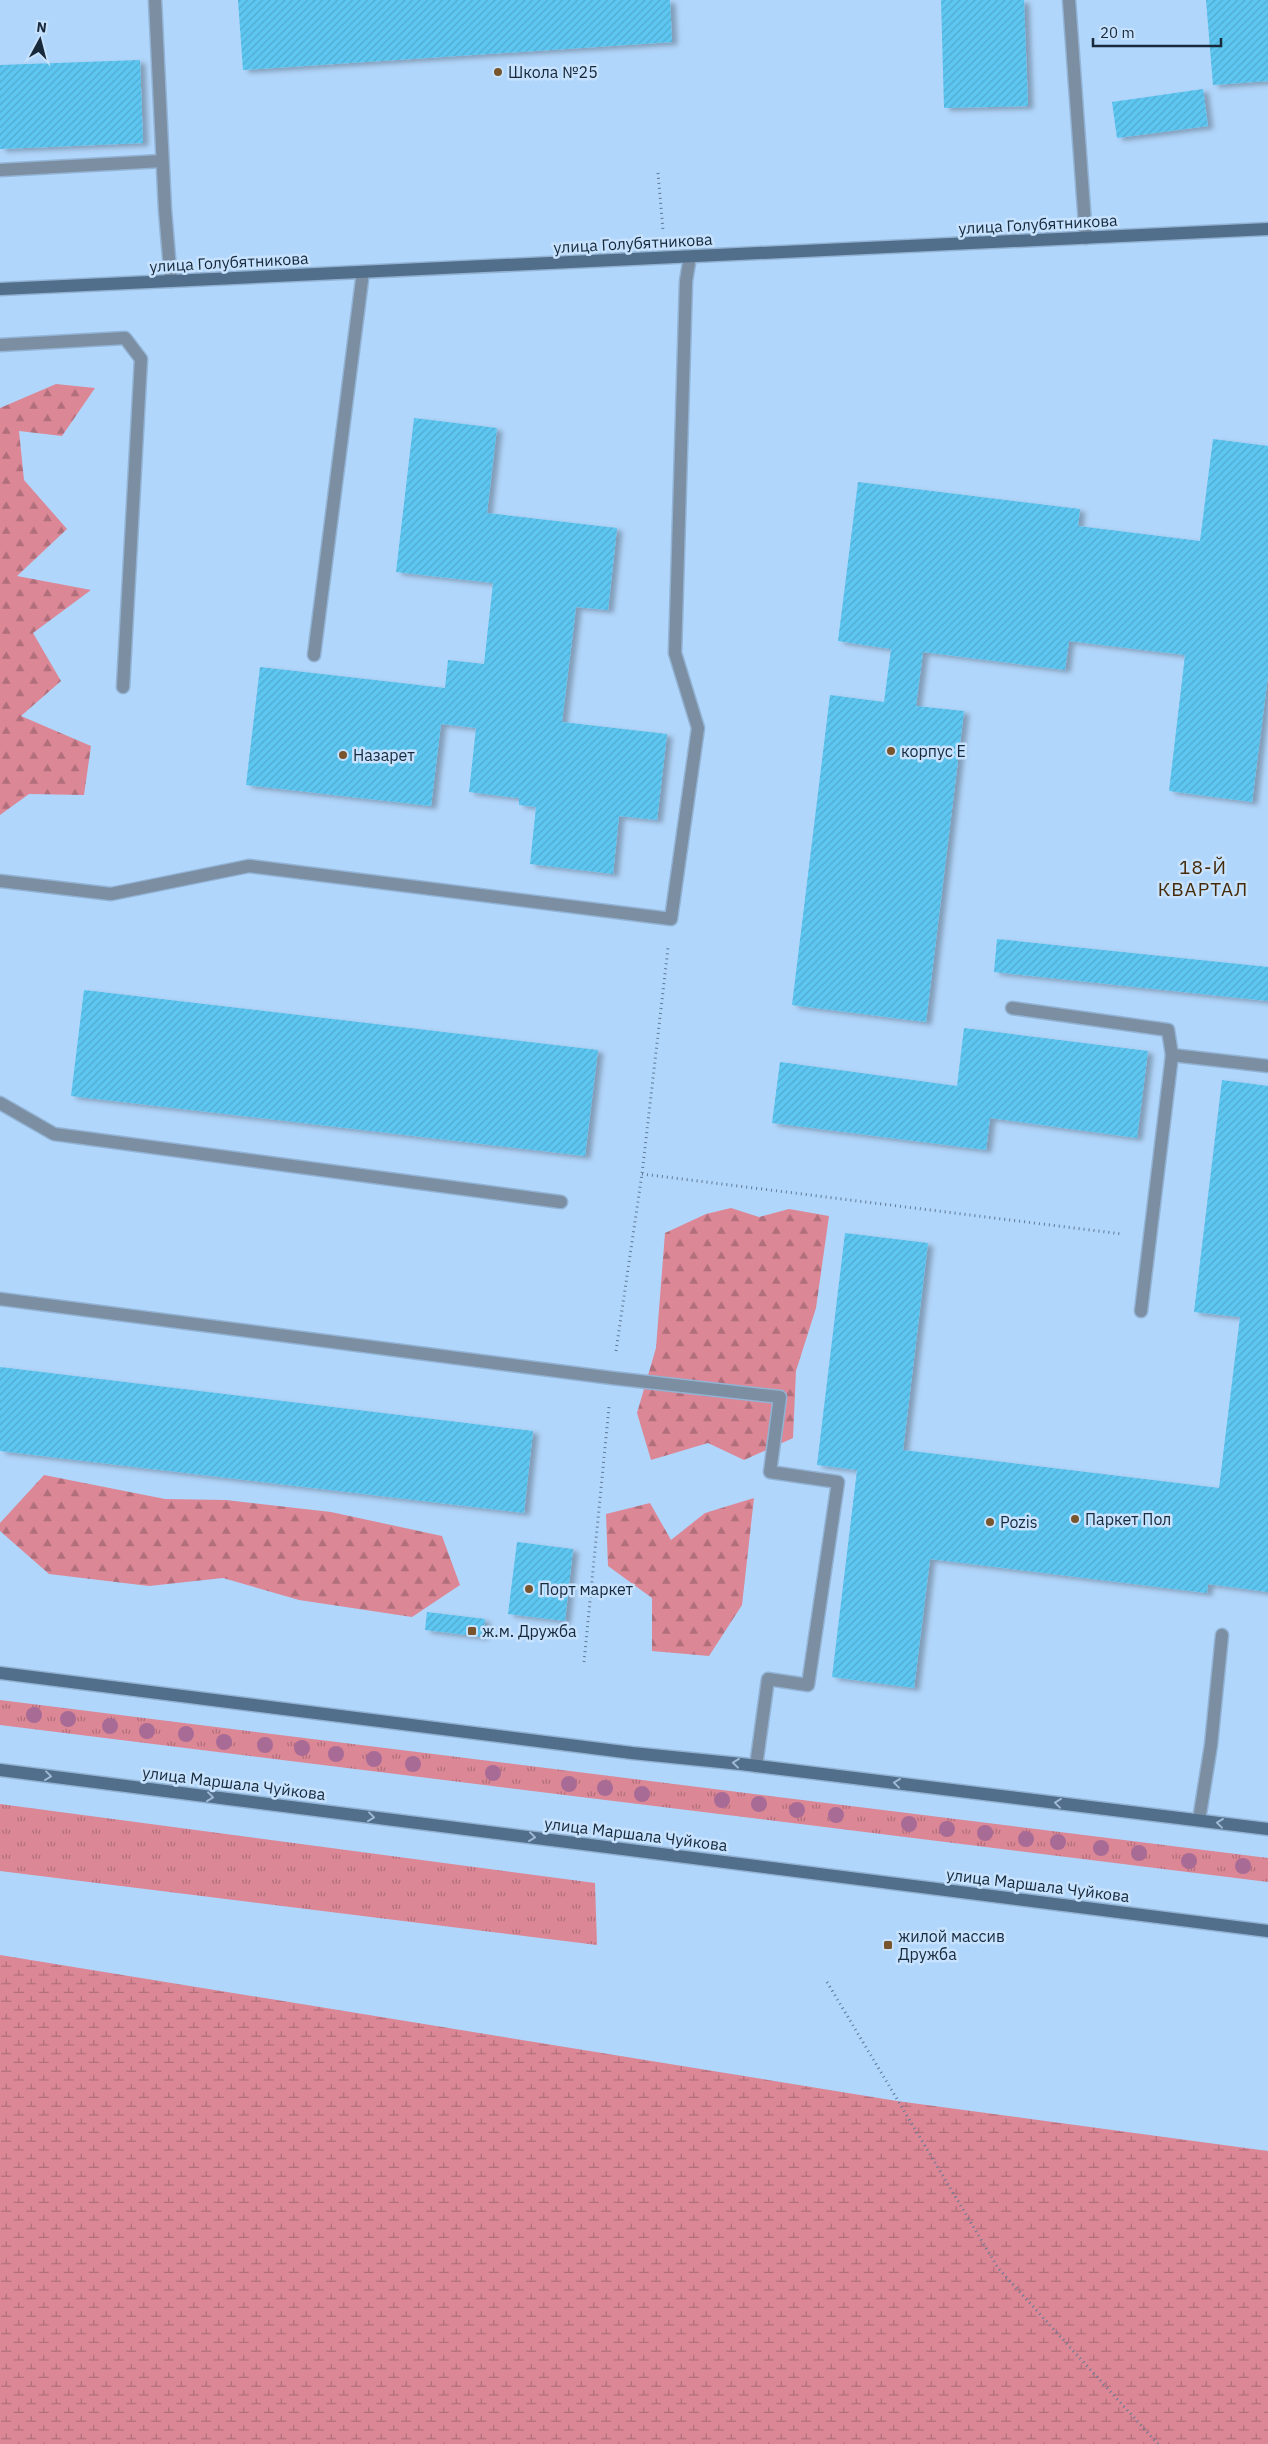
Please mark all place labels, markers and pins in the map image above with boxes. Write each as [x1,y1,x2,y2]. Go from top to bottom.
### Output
place label: Школа №25 [508,62,598,82]
marker: Школа №25 [492,66,504,78]
place label: корпус Е [901,741,966,761]
place label: Назарет [353,745,415,765]
marker: корпус Е [885,745,897,757]
marker: Назарет [337,749,349,761]
place label: Паркет Пол [1085,1509,1171,1529]
place label: Pozis [1000,1512,1037,1532]
marker: Паркет Пол [1069,1513,1081,1525]
marker: Pozis [984,1516,996,1528]
place label: Порт маркет [539,1579,634,1599]
marker: Порт маркет [523,1583,535,1595]
place label: ж.м. Дружба [482,1621,577,1641]
marker: ж.м. Дружба [466,1625,478,1637]
place label: жилой массив Дружба [898,1926,1005,1964]
marker: жилой массив Дружба [882,1939,894,1951]

